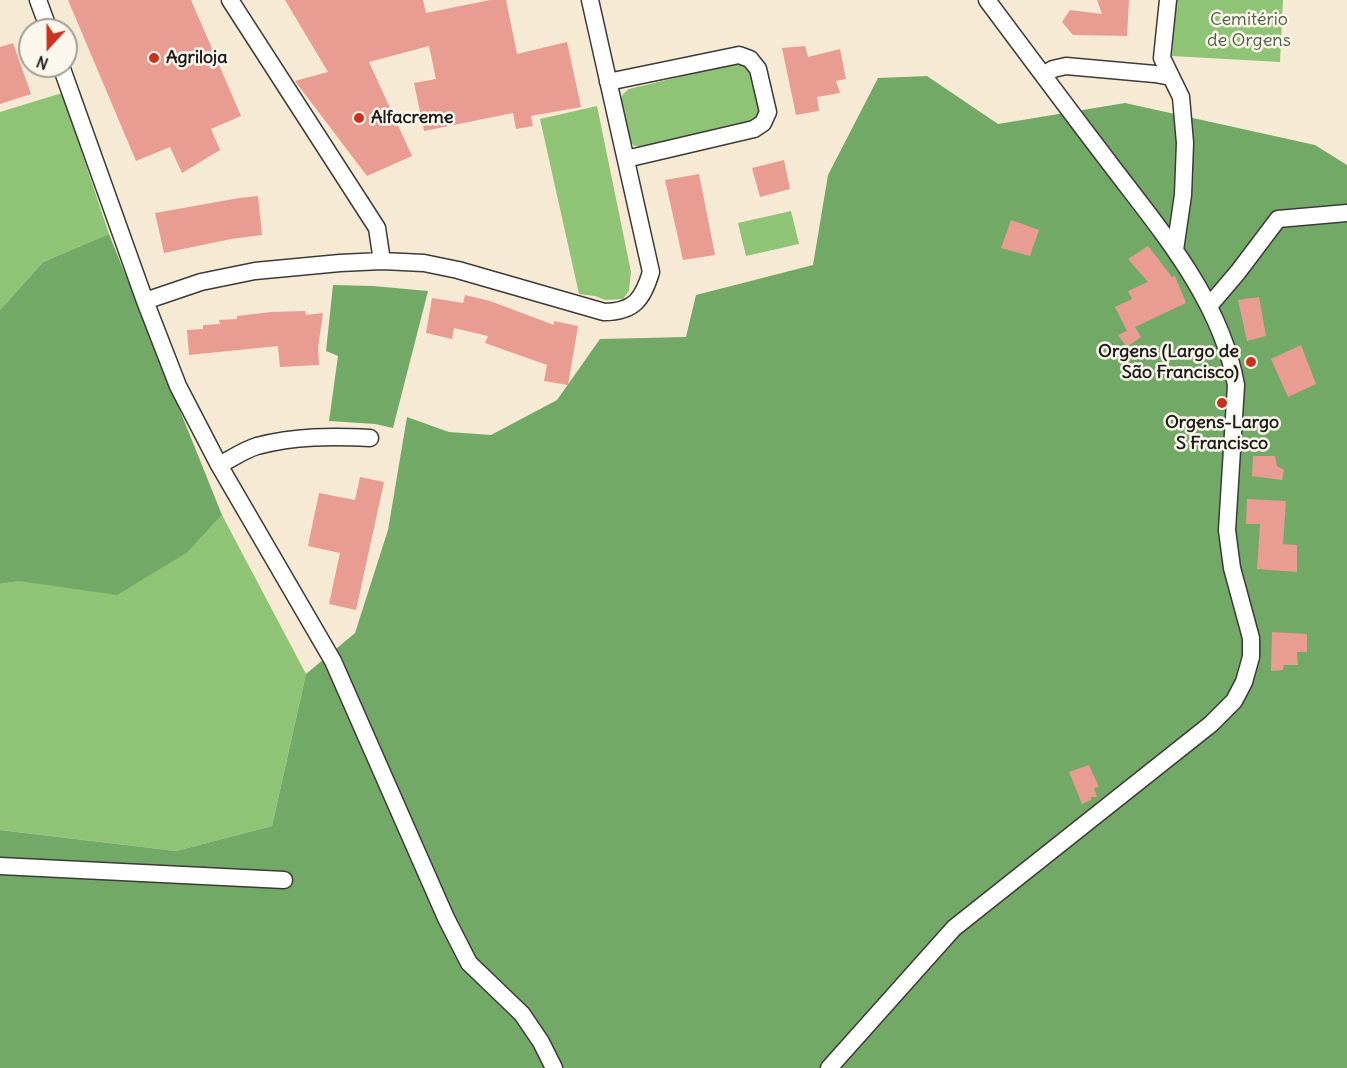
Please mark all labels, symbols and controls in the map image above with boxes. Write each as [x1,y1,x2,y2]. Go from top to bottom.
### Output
park label: Cemitério de Orgens [1207,9,1291,52]
north arrow [18,18,78,78]
place label: Agriloja [166,47,227,69]
marker: Agriloja [147,51,161,65]
text: N [34,52,51,74]
place label: Alfacreme [371,107,454,129]
marker: Alfacreme [352,111,366,125]
place label: Orgens (Largo de São Francisco) [1098,341,1239,384]
marker: Orgens (Largo de São Francisco) [1244,355,1258,369]
marker: Orgens-Largo S Francisco [1215,396,1229,410]
place label: Orgens-Largo S Francisco [1165,412,1279,454]

